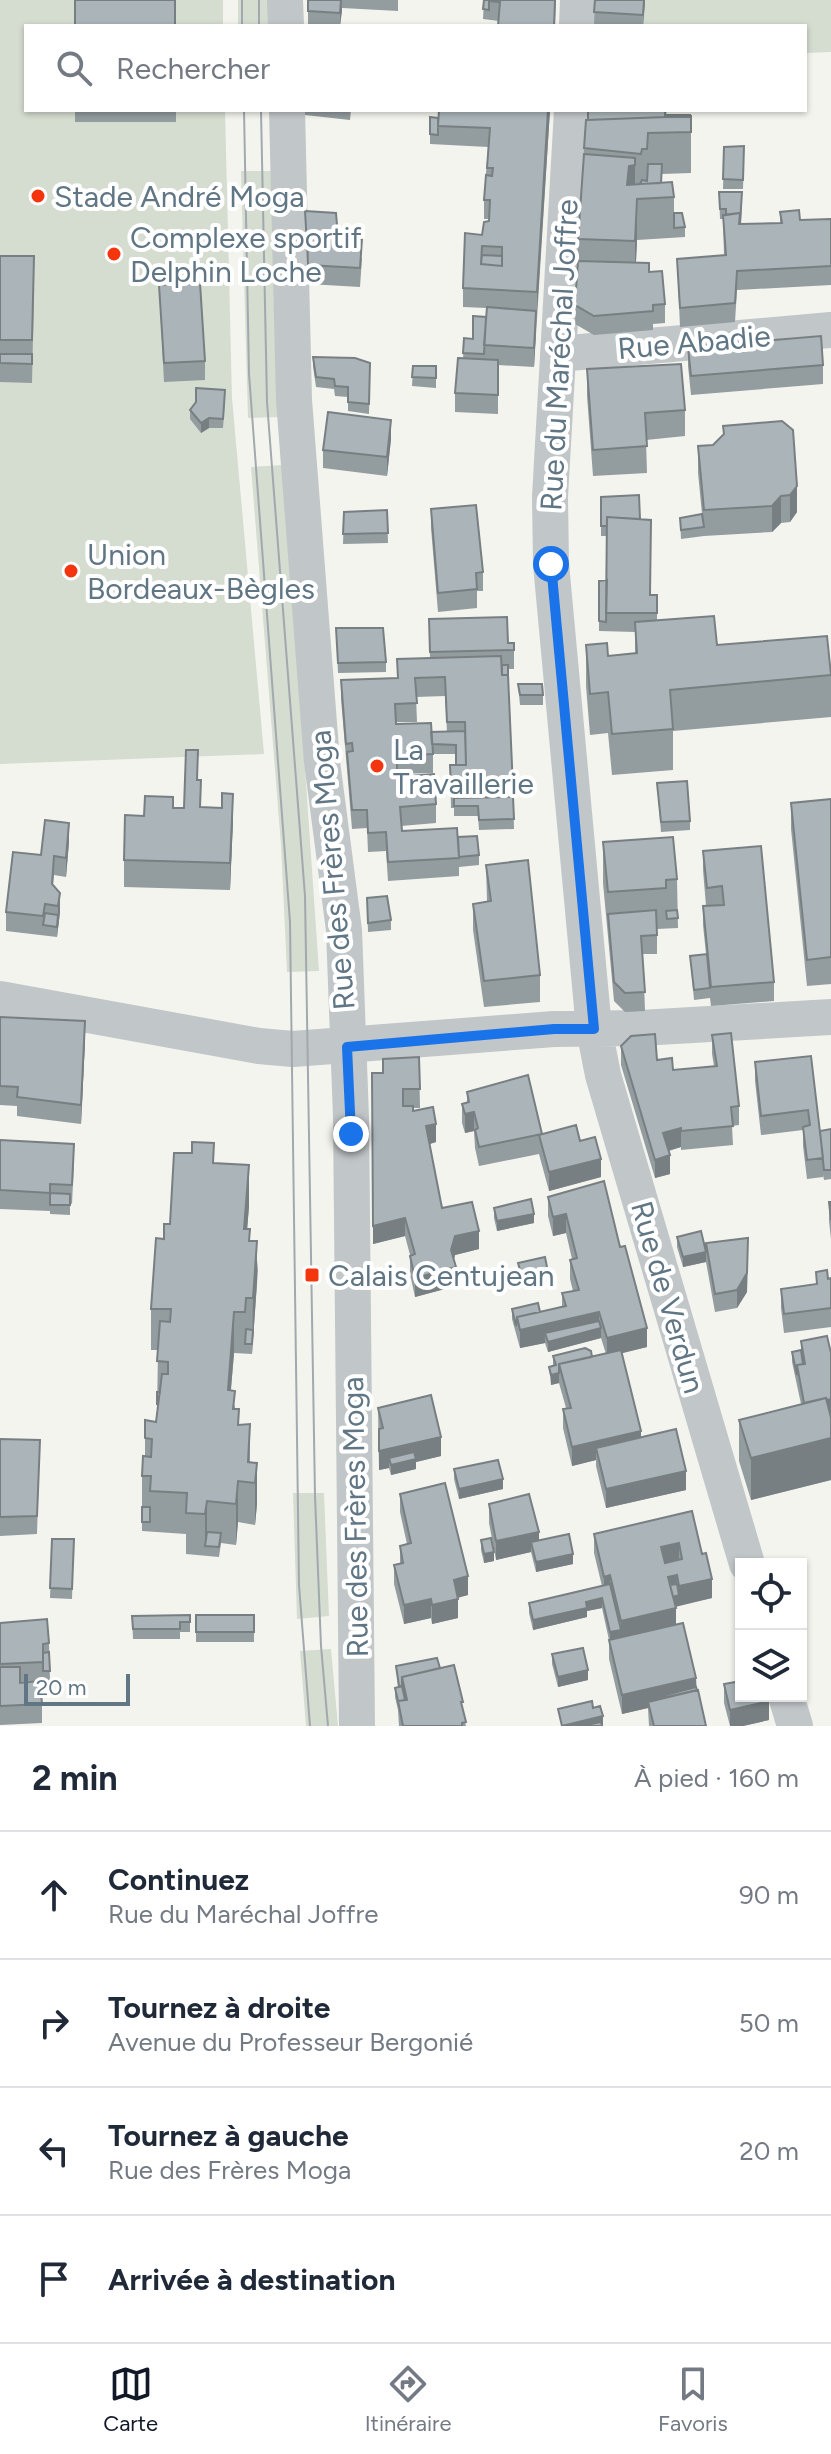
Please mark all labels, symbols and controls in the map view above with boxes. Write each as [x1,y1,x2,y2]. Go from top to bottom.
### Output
search box [24,24,807,112]
icon: search [52,46,96,90]
text: Rechercher [116,50,270,87]
place label: Stade André Moga [54,178,305,215]
marker: Stade André Moga [29,187,47,205]
street label: Rue du Maréchal Joffre [532,198,586,512]
place label: Complexe sportif Delphin Loche [130,219,362,290]
marker: Complexe sportif Delphin Loche [105,245,123,263]
street label: Rue Abadie [616,317,772,367]
place label: Union Bordeaux-Bègles [87,536,315,607]
route start [533,546,569,582]
marker: Union Bordeaux-Bègles [62,562,80,580]
street label: Rue des Frères Moga [301,729,363,1011]
place label: La Travaillerie [393,731,534,802]
marker: La Travaillerie [368,757,386,775]
route end [333,1116,369,1152]
street label: Rue de Verdun [623,1197,713,1397]
place label: Calais Centujean [328,1257,555,1294]
marker: Calais Centujean [303,1266,321,1284]
street label: Rue des Frères Moga [334,1376,376,1658]
map controls [735,1558,807,1702]
button: locate [735,1558,807,1630]
button: layers [735,1630,807,1702]
scale bar [24,1670,130,1706]
text: 20 m [36,1674,87,1701]
text: 2 min [32,1758,118,1799]
text: À pied · 160 m [634,1762,799,1794]
text: Continuez [108,1861,249,1898]
icon: ahead [32,1873,76,1917]
text: 90 m [739,1879,799,1911]
text: Rue du Maréchal Joffre [108,1898,378,1930]
text: Tournez à droite [108,1989,330,2026]
icon: right [32,2001,76,2045]
text: 50 m [739,2007,799,2039]
text: Avenue du Professeur Bergonié [108,2026,473,2058]
text: Tournez à gauche [108,2117,349,2154]
icon: left [32,2129,76,2173]
text: 20 m [739,2135,799,2167]
text: Rue des Frères Moga [108,2154,351,2186]
icon: arrive [32,2257,76,2301]
text: Arrivée à destination [108,2261,395,2298]
tab: Carte [103,2362,158,2437]
tab: Itinéraire [365,2362,452,2437]
tab: Favoris [658,2362,728,2437]

